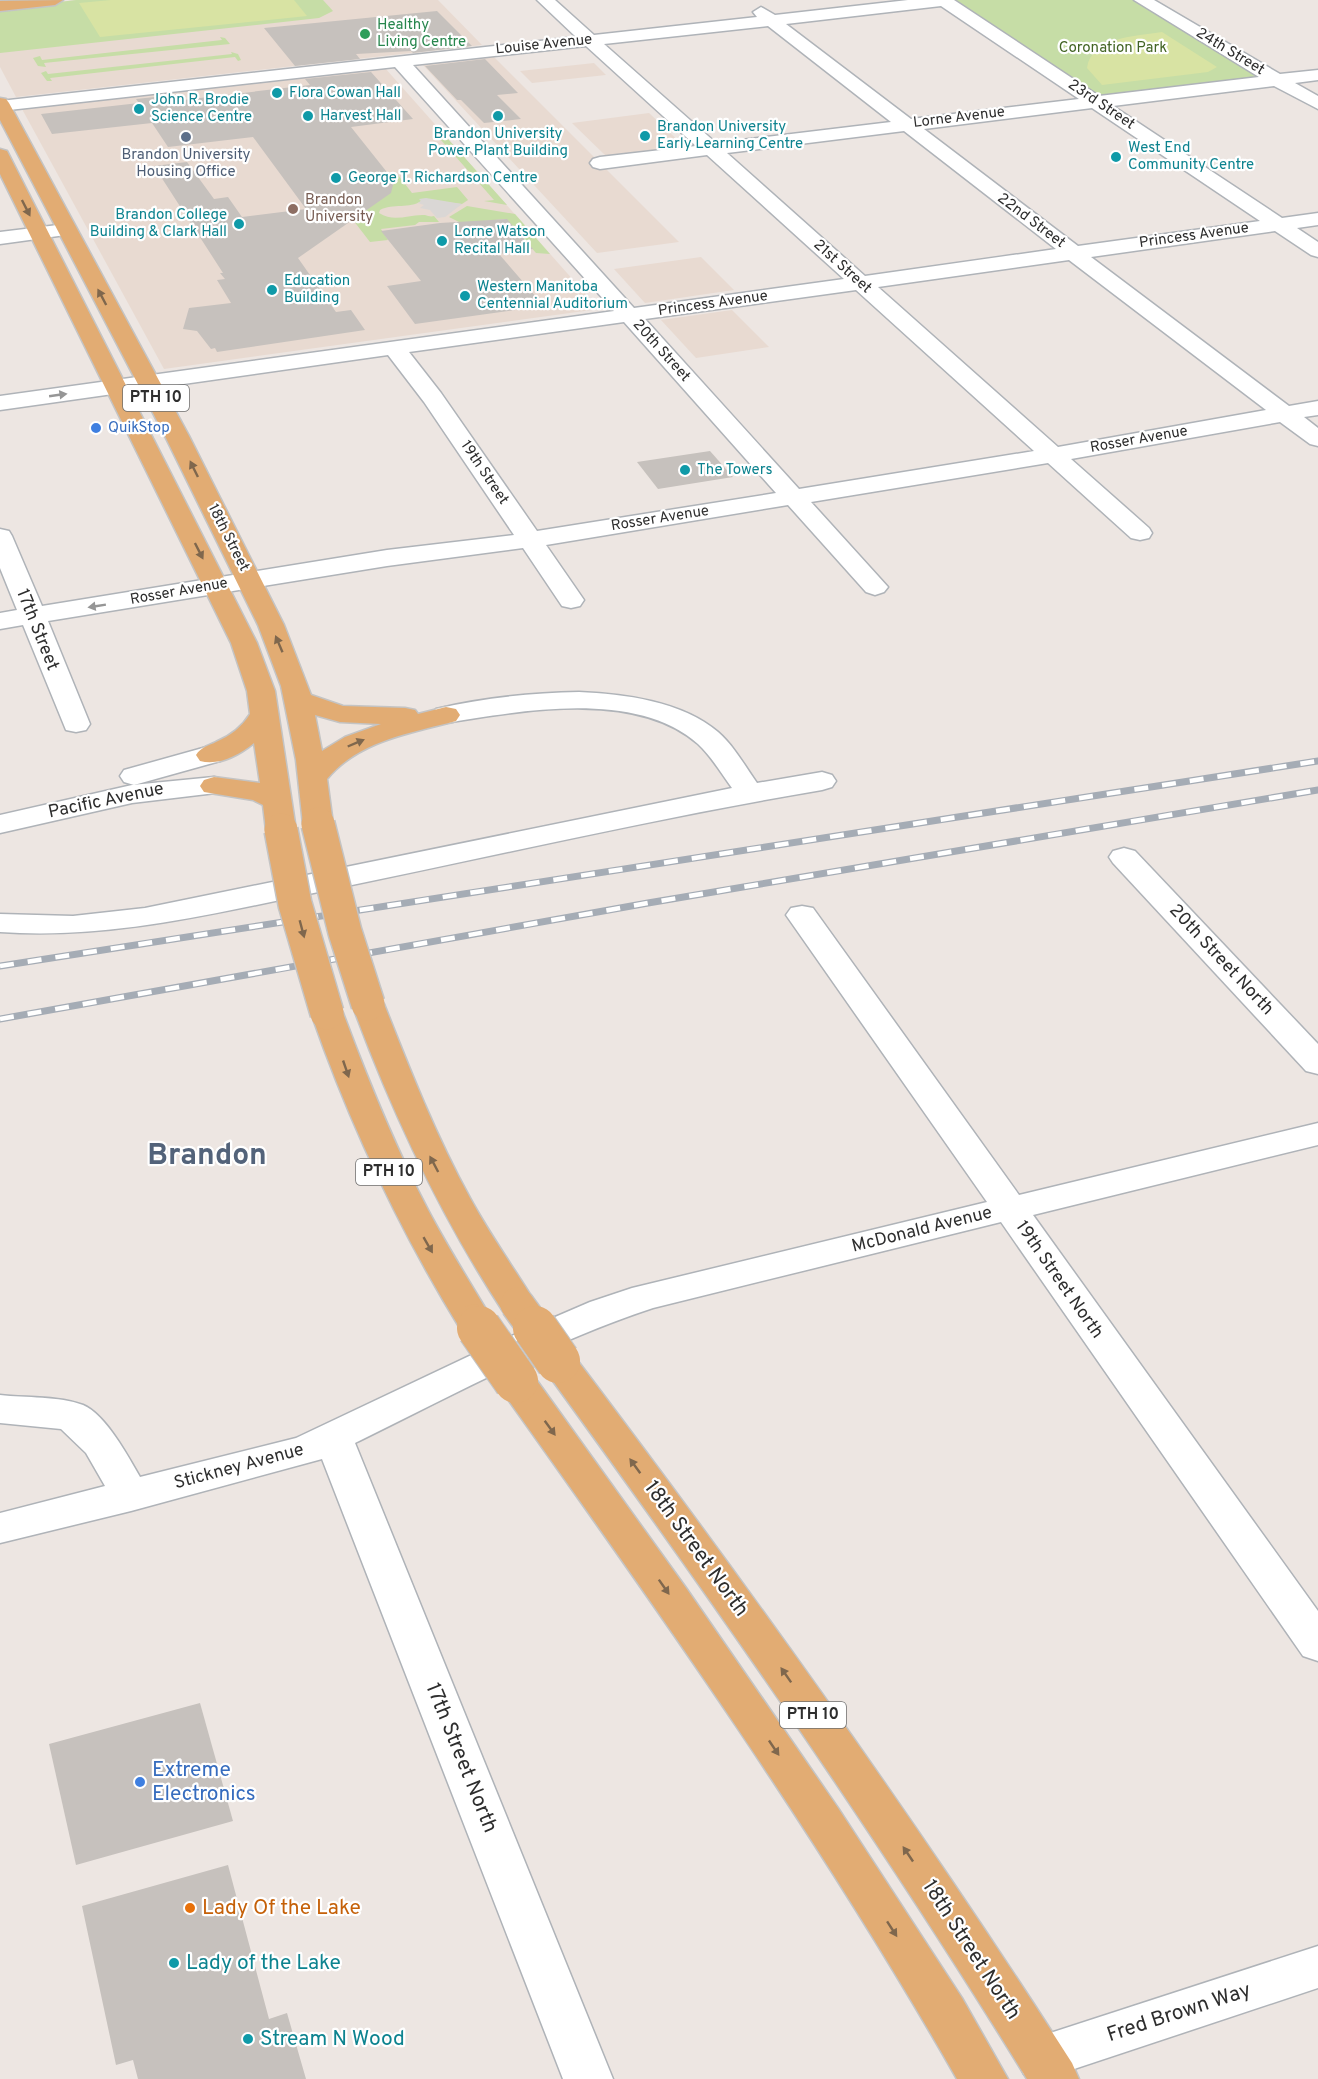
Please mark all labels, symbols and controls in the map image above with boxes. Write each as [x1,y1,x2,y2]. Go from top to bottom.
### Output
place label: Healthy Living Centre [377,16,466,52]
street label: 24th Street [1192,24,1268,80]
marker: Healthy Living Centre [358,27,372,41]
street label: Louise Avenue [495,30,593,60]
park label: Coronation Park [1059,39,1167,58]
street label: 23rd Street [1064,76,1138,134]
place label: Flora Cowan Hall [289,84,401,103]
marker: Flora Cowan Hall [270,86,284,100]
place label: John R. Brodie Science Centre [151,91,252,127]
marker: John R. Brodie Science Centre [132,102,146,116]
street label: Lorne Avenue [912,103,1006,133]
place label: Harvest Hall [320,107,402,126]
marker: Harvest Hall [301,109,315,123]
marker: Brandon University Power Plant Building [491,109,505,123]
place label: Brandon University Early Learning Centre [657,118,803,154]
place label: Brandon University Power Plant Building [428,125,568,161]
marker: Brandon University Early Learning Centre [638,129,652,143]
marker: Brandon University Housing Office [179,130,193,144]
place label: West End Community Centre [1128,139,1254,175]
place label: Brandon University Housing Office [121,146,251,182]
marker: West End Community Centre [1109,150,1123,164]
place label: George T. Richardson Centre [348,169,538,188]
marker: George T. Richardson Centre [329,171,343,185]
street label: 22nd Street [993,189,1069,253]
place label: Brandon University [305,191,373,227]
one-way arrow [21,199,31,216]
marker: Brandon University [286,202,300,216]
place label: Brandon College Building & Clark Hall [90,206,227,242]
marker: Brandon College Building & Clark Hall [232,217,246,231]
street label: Princess Avenue [1138,219,1250,253]
place label: Lorne Watson Recital Hall [454,223,545,259]
marker: Lorne Watson Recital Hall [435,234,449,248]
street label: 21st Street [809,236,875,298]
place label: Education Building [284,272,350,308]
place label: Western Manitoba Centennial Auditorium [477,278,628,314]
marker: Education Building [265,283,279,297]
street label: Princess Avenue [657,287,769,321]
one-way arrow [97,288,107,305]
marker: Western Manitoba Centennial Auditorium [458,289,472,303]
street label: 20th Street [628,316,694,386]
road number: PTH 10 [123,385,189,411]
one-way arrow [49,391,68,400]
place label: QuikStop [108,419,170,438]
marker: QuikStop [89,421,103,435]
street label: Rosser Avenue [1089,422,1189,458]
street label: 19th Street [456,437,512,509]
one-way arrow [189,461,198,478]
place label: The Towers [697,461,773,480]
marker: The Towers [678,463,692,477]
street label: 18th Street [203,501,253,575]
street label: Rosser Avenue [610,502,710,536]
one-way arrow [194,542,204,559]
street label: Rosser Avenue [129,574,229,610]
street label: 17th Street [10,586,64,674]
one-way arrow [87,601,106,610]
one-way arrow [274,635,284,653]
one-way arrow [347,738,365,747]
street label: Pacific Avenue [46,778,166,824]
street label: 20th Street North [1164,900,1278,1020]
one-way arrow [297,920,307,938]
one-way arrow [342,1060,352,1078]
district label: Brandon [147,1138,267,1175]
one-way arrow [429,1155,438,1172]
road number: PTH 10 [356,1159,422,1185]
street label: McDonald Avenue [849,1201,995,1259]
street label: 19th Street North [1010,1217,1108,1343]
one-way arrow [423,1237,433,1254]
one-way arrow [544,1420,556,1436]
street label: Stickney Avenue [172,1439,306,1495]
one-way arrow [629,1458,641,1474]
street label: 18th Street North [638,1476,754,1622]
one-way arrow [658,1578,670,1594]
one-way arrow [780,1668,792,1684]
street label: 17th Street North [419,1679,503,1837]
road number: PTH 10 [780,1702,846,1728]
one-way arrow [768,1740,779,1756]
place label: Extreme Electronics [152,1757,256,1808]
marker: Extreme Electronics [133,1775,147,1789]
one-way arrow [902,1846,914,1862]
street label: 18th Street North [916,1875,1026,2025]
place label: Lady Of the Lake [202,1895,361,1922]
marker: Lady Of the Lake [183,1901,197,1915]
one-way arrow [886,1921,897,1937]
place label: Lady of the Lake [186,1950,341,1977]
marker: Lady of the Lake [167,1956,181,1970]
street label: Fred Brown Way [1104,1977,1254,2049]
place label: Stream N Wood [260,2026,405,2053]
marker: Stream N Wood [241,2032,255,2046]

